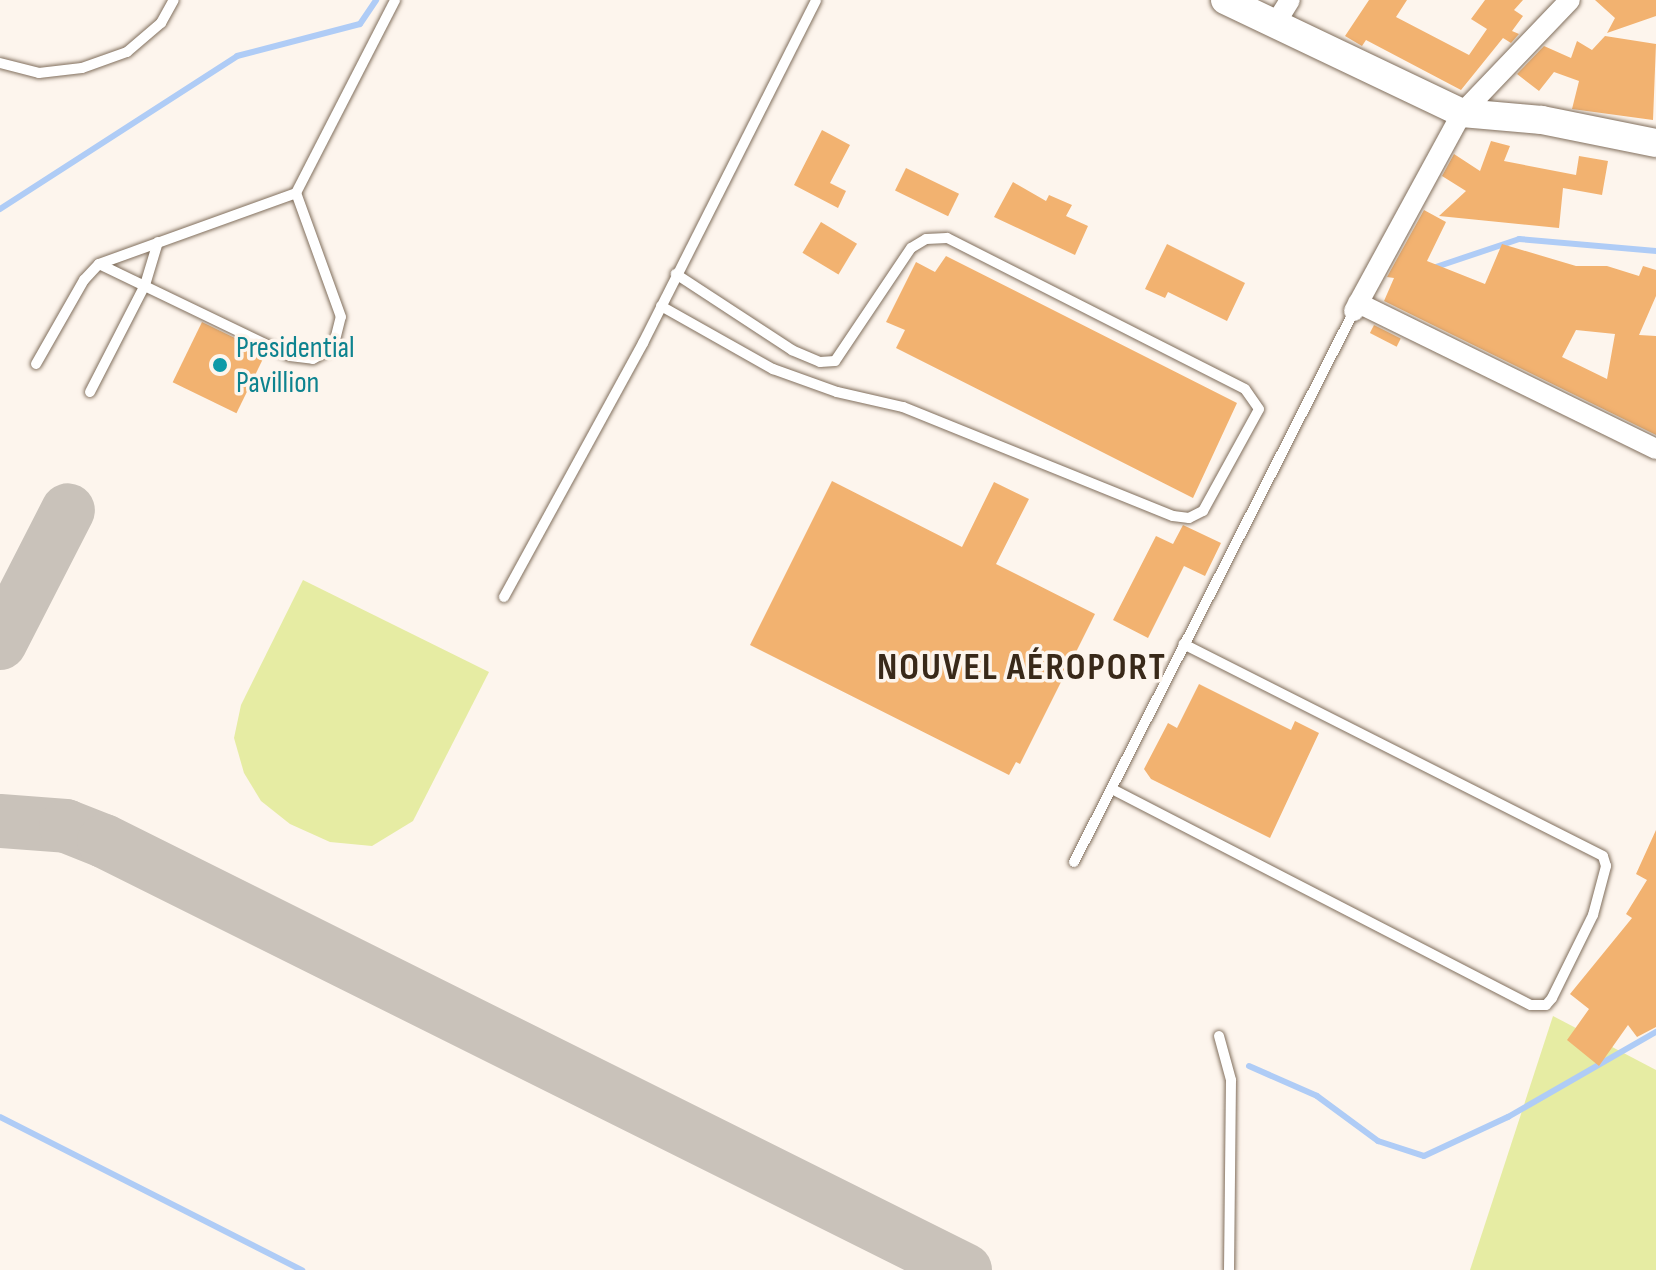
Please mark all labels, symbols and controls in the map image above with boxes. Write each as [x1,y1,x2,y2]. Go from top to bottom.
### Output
place label: Presidential Pavillion [236,330,355,400]
marker: Presidential Pavillion [211,356,229,374]
district label: NOUVEL AÉROPORT [877,645,1167,691]

